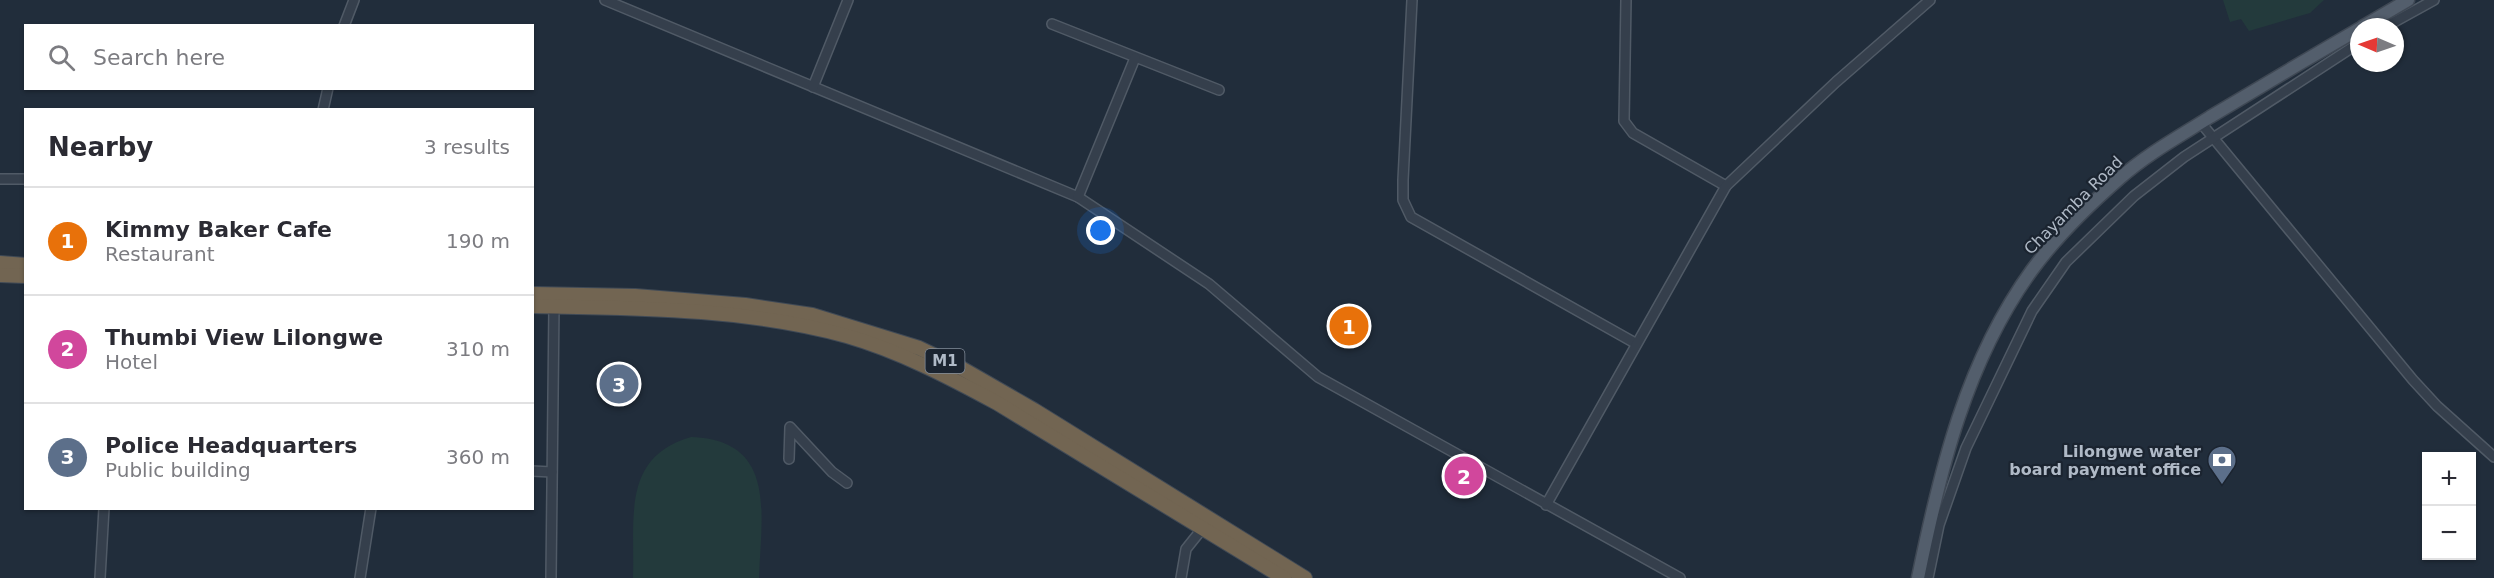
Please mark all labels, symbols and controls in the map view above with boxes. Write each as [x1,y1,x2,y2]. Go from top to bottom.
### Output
north arrow [2350,18,2404,72]
search box [24,24,534,90]
icon: search [45,41,78,74]
text: Search here [93,45,225,70]
text: Nearby [48,132,153,162]
text: 3 results [424,135,510,159]
street label: Chayamba Road [2020,152,2126,258]
your location [1086,216,1115,245]
text: Kimmy Baker Cafe [105,217,332,242]
text: 1 [61,229,74,253]
text: 190 m [446,229,510,253]
text: Restaurant [105,242,215,266]
pin: 1 [1330,304,1368,348]
text: Thumbi View Lilongwe [105,325,383,350]
text: 2 [61,337,74,361]
text: 310 m [446,337,510,361]
road number: M1 [926,349,964,373]
text: Hotel [105,350,158,374]
pin: 3 [600,362,638,406]
text: Police Headquarters [105,433,357,458]
place label: Lilongwe water board payment office [2009,442,2201,479]
bank icon: Lilongwe water board payment office [2206,444,2238,486]
text: 3 [61,445,74,469]
text: 360 m [446,445,510,469]
map controls [2422,452,2476,560]
button: + [2422,452,2476,506]
pin: 2 [1444,454,1484,498]
text: Public building [105,458,251,482]
button: − [2422,506,2476,560]

